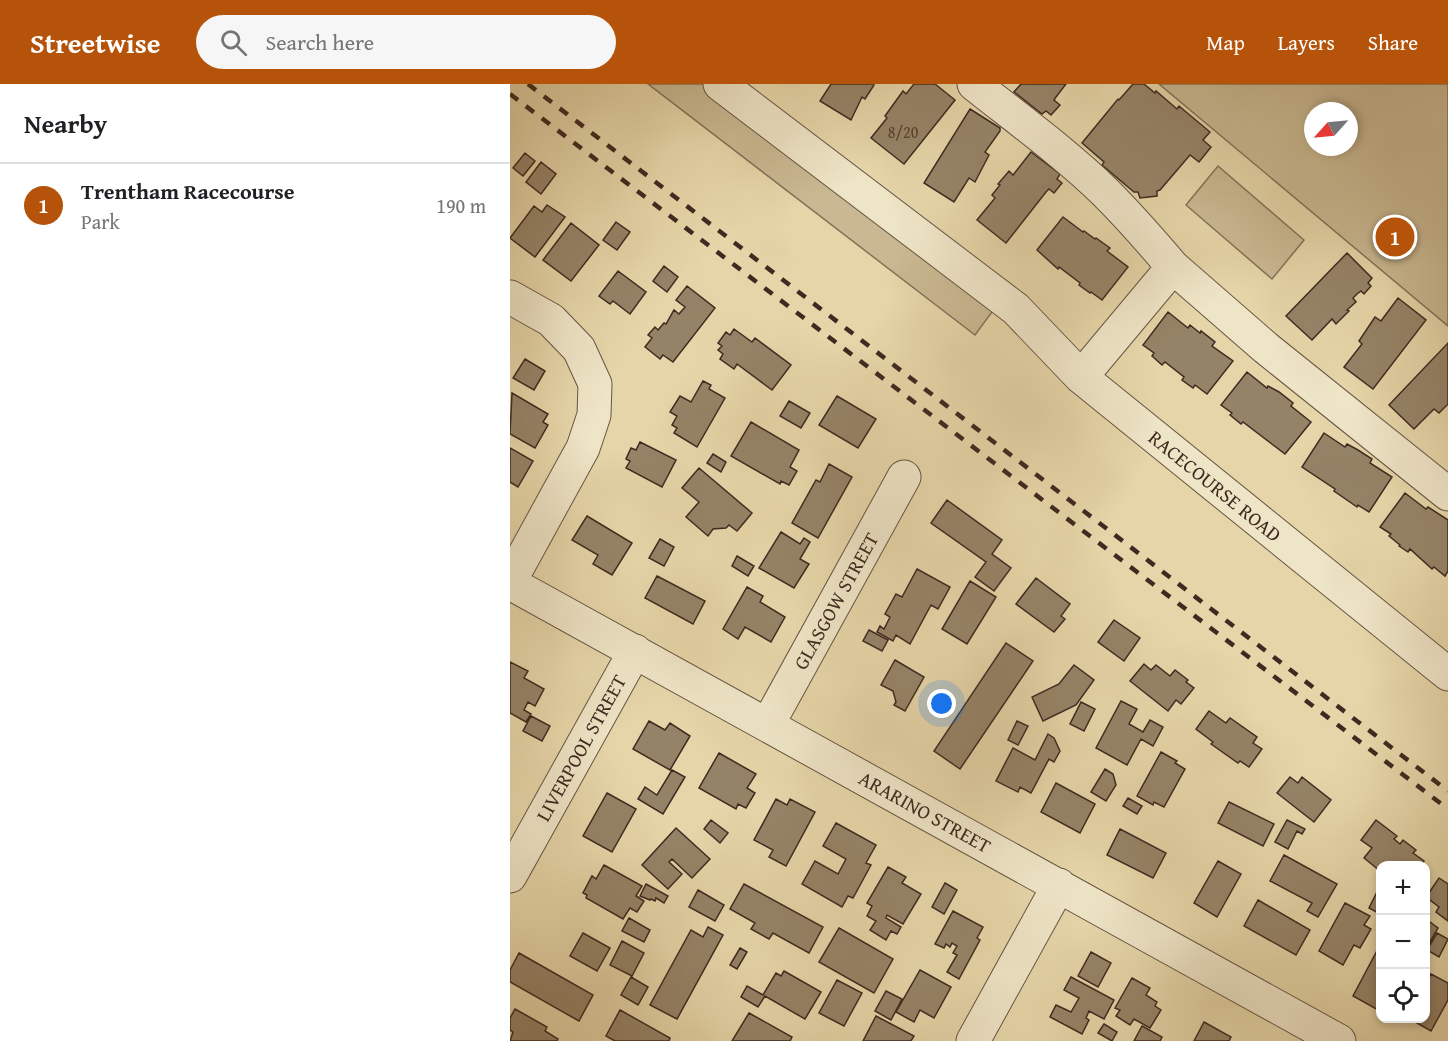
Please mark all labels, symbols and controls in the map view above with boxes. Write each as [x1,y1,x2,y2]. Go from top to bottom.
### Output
search box [196,15,616,69]
text: Streetwise [30,22,160,63]
icon: search [217,26,250,59]
text: Search here [265,26,374,58]
text: Map [1206,27,1245,58]
text: Layers [1278,27,1335,58]
text: Share [1368,27,1418,58]
north arrow [1304,102,1358,156]
text: Nearby [24,104,107,143]
house number: 8/20 [888,120,919,144]
text: Trentham Racecourse [81,175,295,207]
text: 1 [38,191,49,220]
text: 190 m [436,191,486,220]
text: Park [81,207,120,236]
pin: 1 [1376,214,1414,260]
street label: RACECOURSE ROAD [1143,423,1288,548]
street label: GLASGOW STREET [786,527,885,675]
street label: LIVERPOOL STREET [528,669,633,826]
your location [927,689,956,718]
street label: ARARINO STREET [854,763,997,860]
map controls [1376,861,1430,1023]
button: + [1376,861,1430,915]
button: − [1376,915,1430,969]
button: locate [1376,969,1430,1023]

